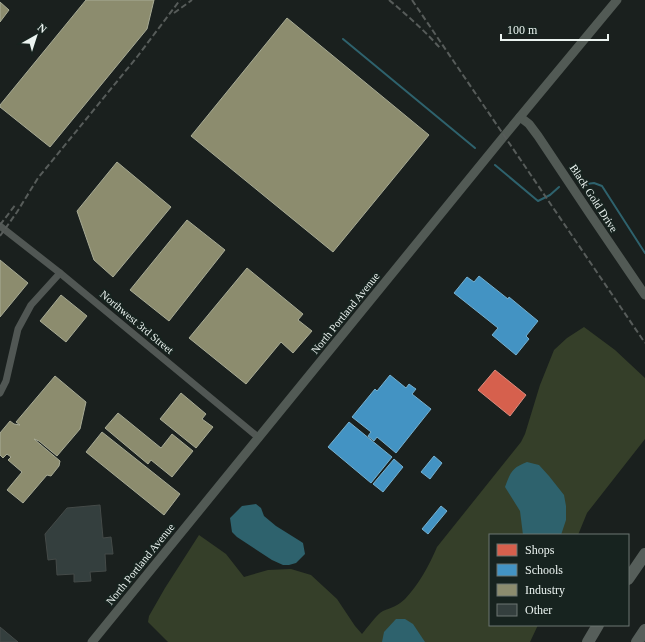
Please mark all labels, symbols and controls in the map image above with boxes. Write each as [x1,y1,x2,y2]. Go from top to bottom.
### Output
north arrow [16,16,56,56]
scale bar [501,16,608,42]
text: N [35,21,49,35]
text: 100 m [507,23,538,37]
street label: Black Gold Drive [568,162,620,234]
street label: North Portland Avenue [308,270,382,356]
street label: Northwest 3rd Street [98,288,176,356]
street label: North Portland Avenue [103,521,177,607]
legend [489,534,629,626]
text: Shops [525,543,555,557]
text: Schools [525,563,563,577]
text: Industry [525,583,565,597]
text: Other [525,603,552,617]

